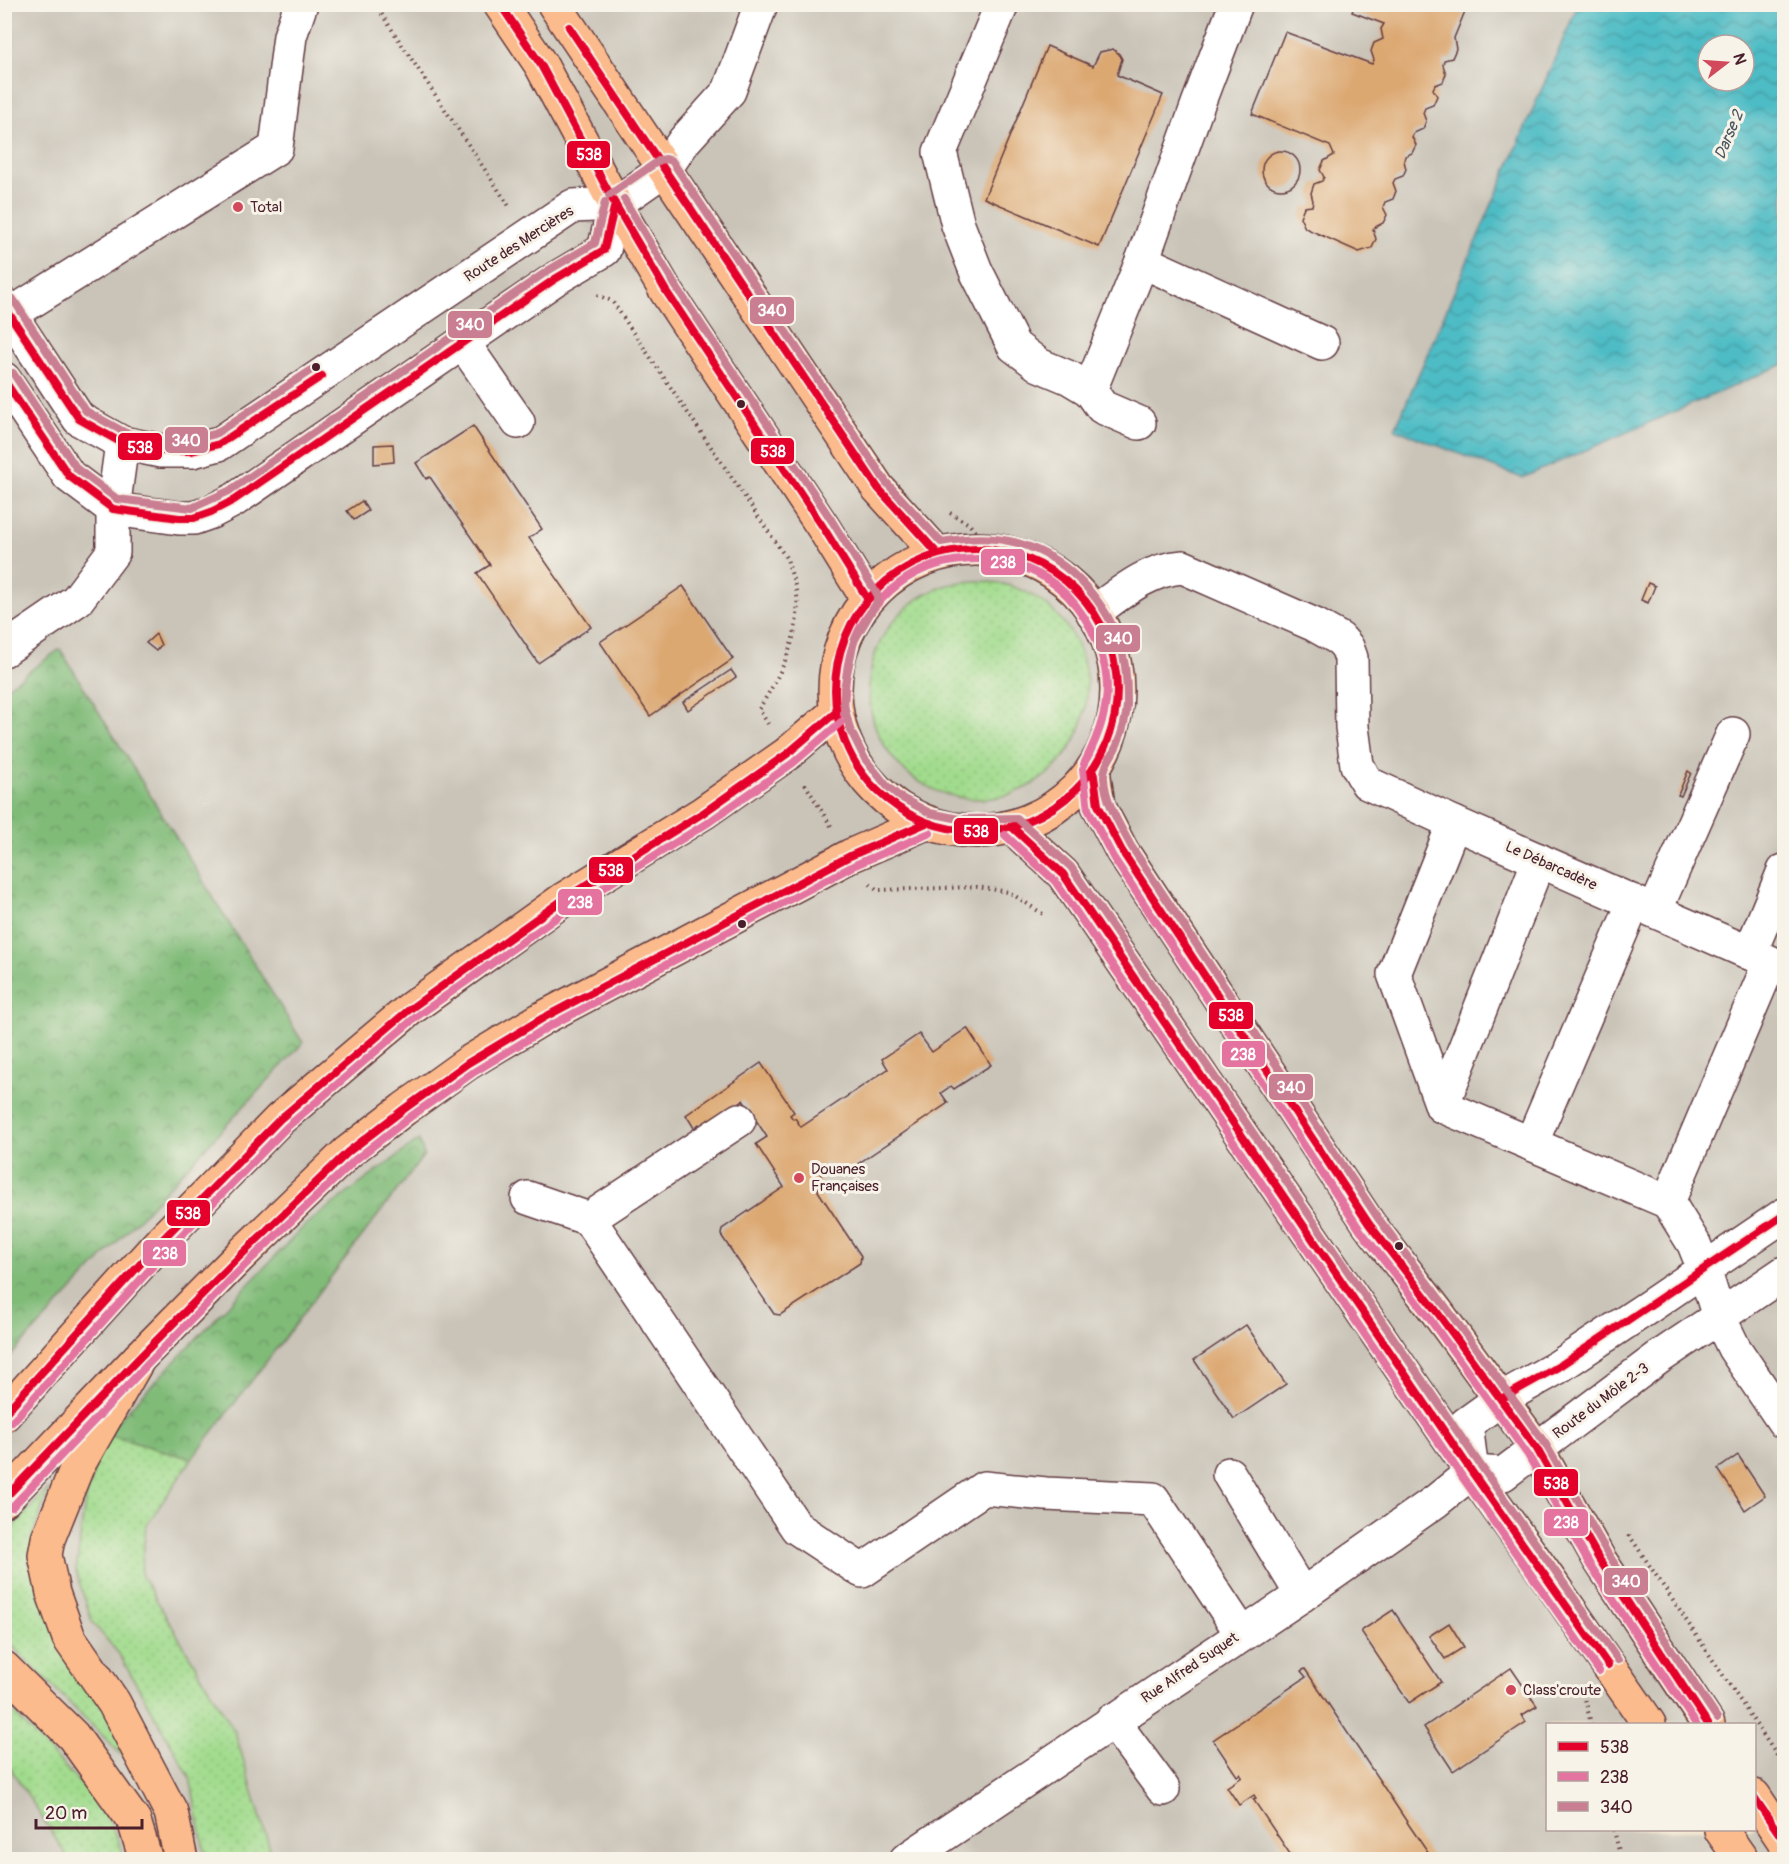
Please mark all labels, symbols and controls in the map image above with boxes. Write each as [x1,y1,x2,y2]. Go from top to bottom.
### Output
north arrow [1696,33,1756,93]
text: N [1728,51,1751,67]
water label: Darse 2 [1710,106,1749,162]
line badge: 538 [566,140,611,169]
text: 538 [576,145,602,165]
place label: Total [250,198,282,217]
marker: Total [231,200,245,214]
street label: Route des Mercières [461,201,578,287]
line badge: 340 [749,296,795,325]
text: 340 [757,301,787,321]
line badge: 340 [447,310,493,339]
text: 340 [455,315,485,335]
unlabelled marker [310,361,322,373]
unlabelled marker [735,398,747,410]
line badge: 340 [164,426,209,454]
text: 340 [171,431,201,451]
line badge: 538 [117,432,163,461]
line badge: 538 [750,437,795,465]
text: 538 [127,438,153,458]
text: 538 [760,442,786,462]
line badge: 238 [980,548,1026,576]
text: 238 [990,553,1016,573]
line badge: 340 [1095,624,1141,653]
text: 340 [1103,629,1133,649]
line badge: 538 [953,817,999,845]
text: 538 [963,822,989,842]
street label: Le Débarcadère [1502,837,1600,895]
line badge: 538 [588,856,634,884]
text: 538 [598,861,624,881]
line badge: 238 [557,888,603,916]
text: 238 [567,893,593,913]
unlabelled marker [736,918,748,930]
line badge: 538 [1208,1001,1254,1030]
text: 538 [1218,1006,1244,1026]
line badge: 238 [1221,1040,1266,1068]
text: 238 [1230,1045,1256,1065]
line badge: 340 [1268,1073,1314,1101]
text: 340 [1276,1078,1306,1098]
place label: Douanes Françaises [811,1160,879,1196]
marker: Douanes Françaises [792,1171,806,1185]
line badge: 538 [166,1199,211,1227]
text: 538 [175,1204,201,1224]
line badge: 238 [142,1239,187,1267]
unlabelled marker [1393,1240,1405,1252]
text: 238 [152,1244,178,1264]
street label: Route du Môle 2-3 [1549,1359,1653,1443]
line badge: 538 [1533,1468,1579,1497]
text: 538 [1543,1474,1569,1494]
line badge: 238 [1543,1508,1589,1537]
text: 238 [1553,1513,1579,1533]
line badge: 340 [1603,1567,1649,1596]
text: 340 [1611,1572,1641,1592]
street label: Rue Alfred Suquet [1138,1628,1243,1708]
place label: Class'croute [1523,1681,1602,1700]
marker: Class'croute [1504,1683,1518,1697]
legend [1546,1723,1756,1831]
text: 538 [1600,1736,1629,1759]
text: 238 [1600,1766,1629,1789]
scale bar [36,1792,142,1830]
text: 340 [1600,1796,1633,1819]
text: 20 m [45,1802,87,1825]

